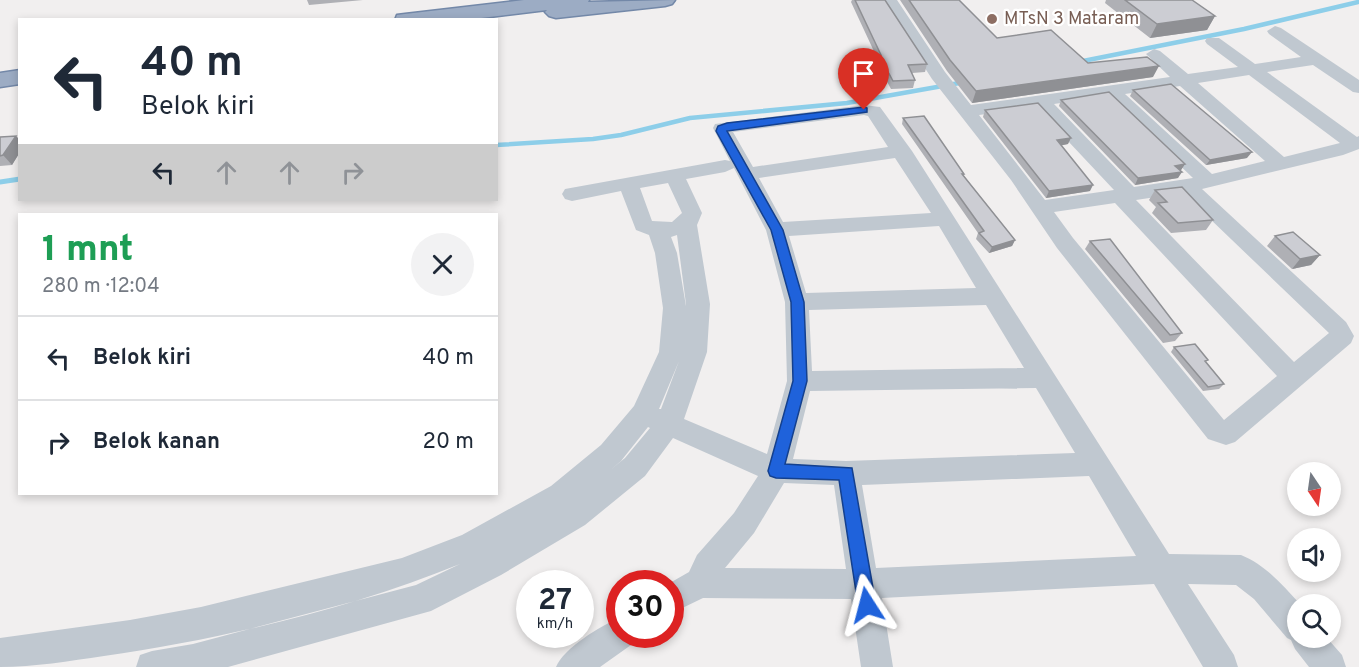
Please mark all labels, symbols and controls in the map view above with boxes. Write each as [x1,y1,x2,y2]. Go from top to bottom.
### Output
place label: MTsN 3 Mataram [1004,8,1139,31]
marker: MTsN 3 Mataram [985,12,999,26]
text: 40 m [141,38,243,91]
icon: left [42,42,120,120]
pin [838,48,889,110]
icon: arrive [847,57,880,90]
text: Belok kiri [141,90,255,124]
icon: left [147,156,180,189]
icon: ahead [210,156,243,189]
icon: ahead [273,156,306,189]
icon: right [336,156,369,189]
text: 1 mnt [42,228,133,274]
button: close [411,233,474,296]
text: 280 m · 12:04 [42,274,160,300]
icon: left [42,342,75,375]
text: Belok kiri [93,345,191,372]
text: 40 m [422,345,474,372]
icon: right [42,426,75,459]
text: Belok kanan [93,429,220,456]
text: 20 m [423,429,474,456]
north arrow [1287,462,1341,516]
map controls [1287,462,1341,648]
button: sound [1287,528,1341,582]
speed limit sign: 30 [606,570,684,648]
position arrow [835,573,899,637]
text: 27 [538,583,572,620]
button: search [1287,594,1341,648]
text: km/h [537,615,573,634]

